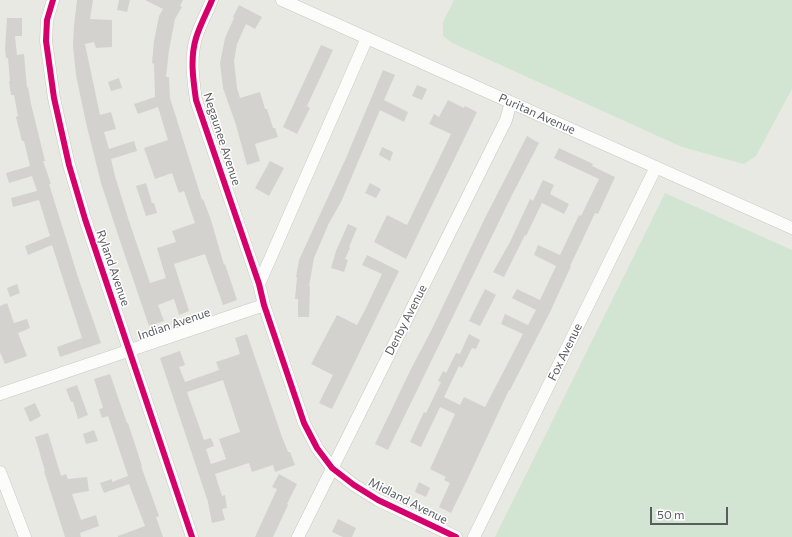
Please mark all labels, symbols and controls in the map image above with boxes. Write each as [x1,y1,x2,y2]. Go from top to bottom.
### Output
street label: Negaunee Avenue [200,91,244,187]
street label: Puritan Avenue [496,91,578,137]
street label: Ryland Avenue [93,228,133,308]
street label: Denby Avenue [382,282,430,358]
street label: Indian Avenue [136,305,212,343]
street label: Fox Avenue [545,321,585,383]
street label: Midland Avenue [366,475,450,527]
scale bar [652,499,730,525]
text: 50 m [657,507,685,521]

